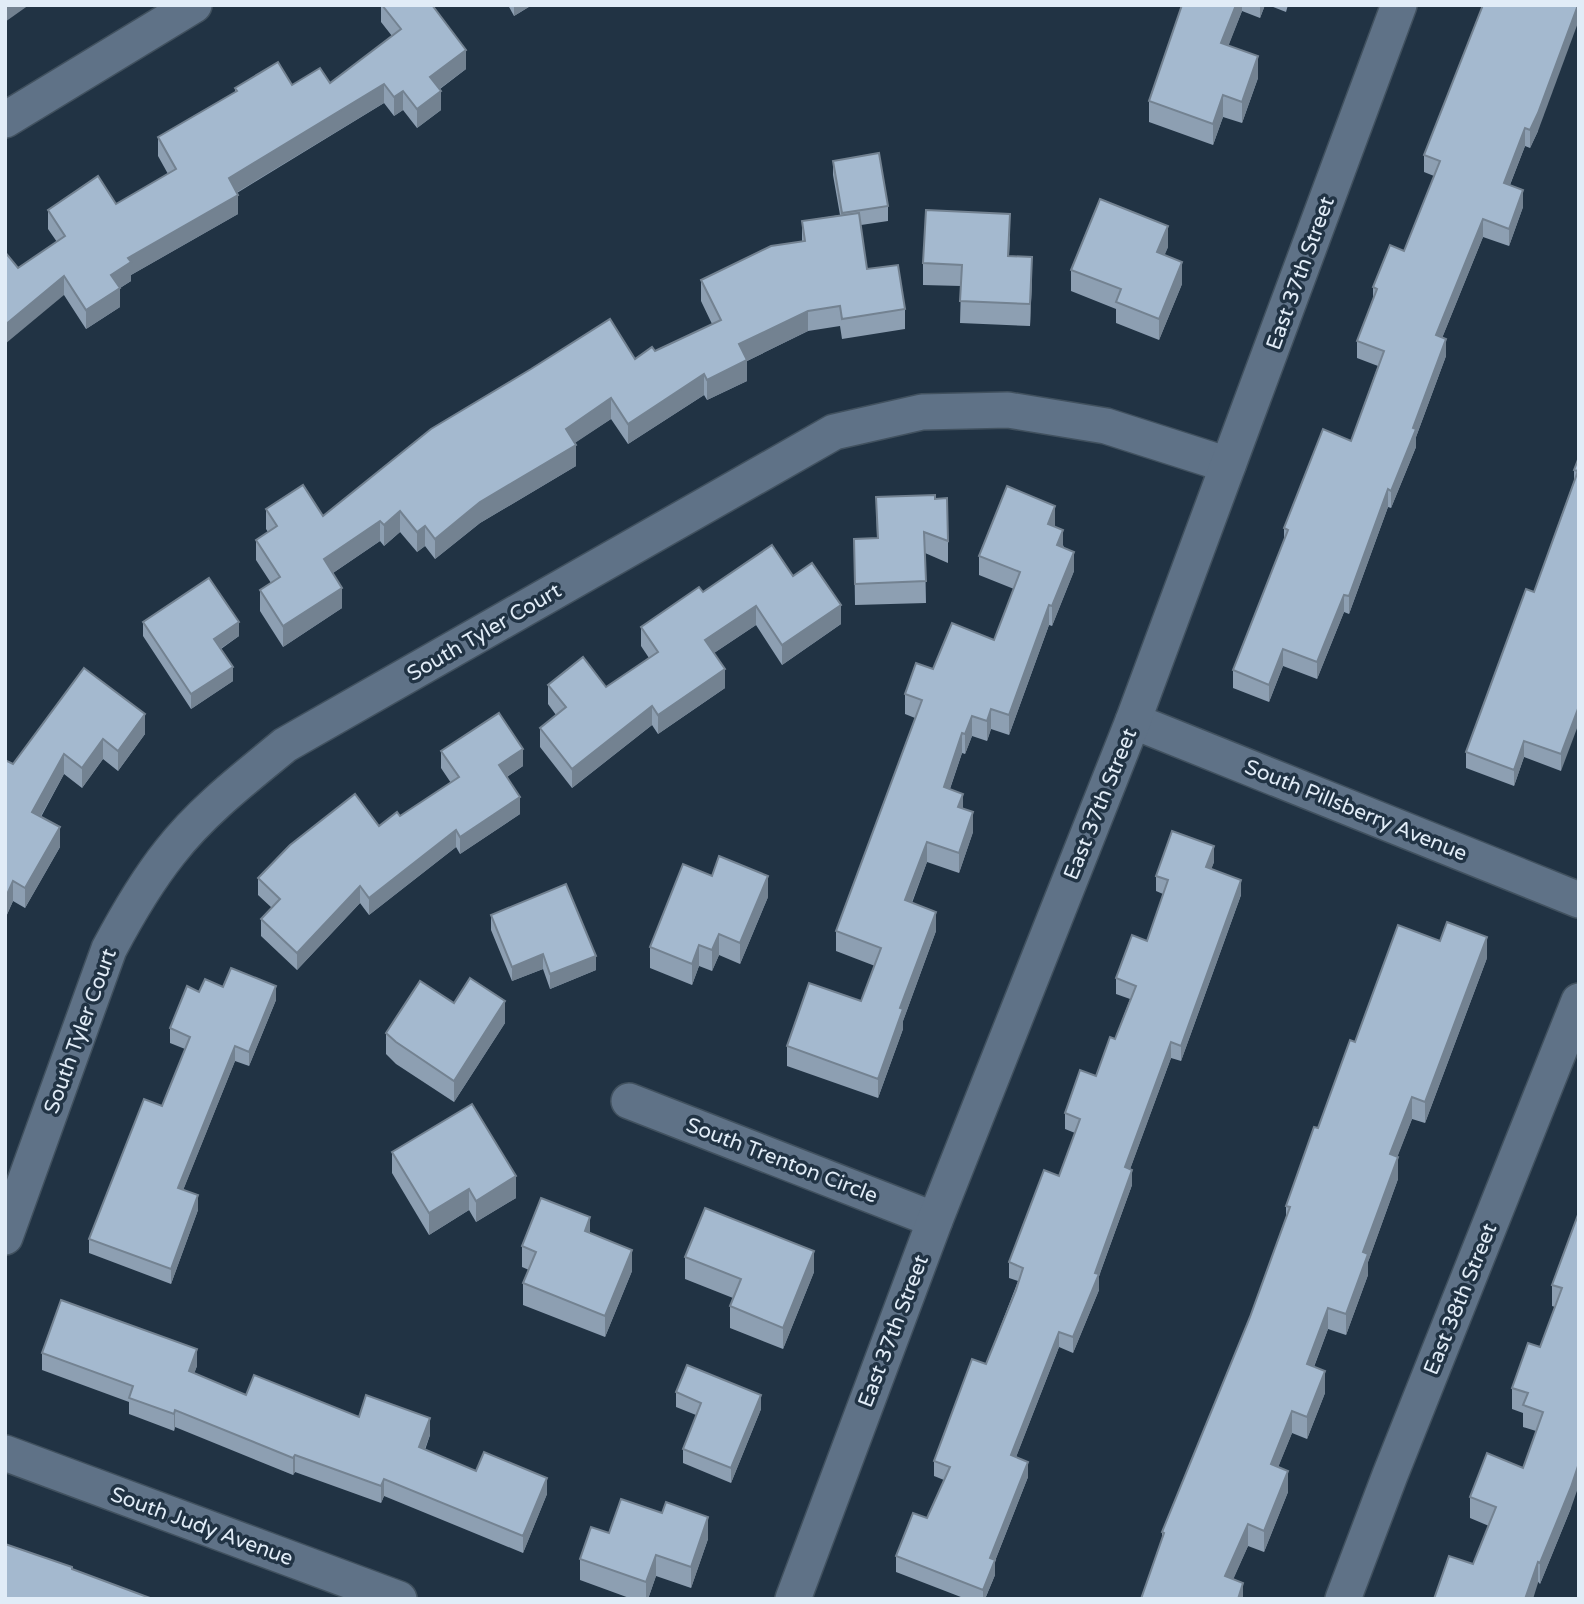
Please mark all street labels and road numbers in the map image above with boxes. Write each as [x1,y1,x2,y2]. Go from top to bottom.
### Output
street label: East 37th Street [1261,193,1340,353]
street label: South Tyler Court [403,578,566,687]
street label: East 37th Street [1059,725,1142,884]
street label: South Pillsberry Avenue [1241,754,1471,867]
street label: South Tyler Court [39,945,122,1117]
street label: South Trenton Circle [682,1112,881,1209]
street label: East 38th Street [1419,1220,1502,1379]
street label: East 37th Street [853,1251,934,1411]
street label: South Judy Avenue [107,1482,297,1571]

